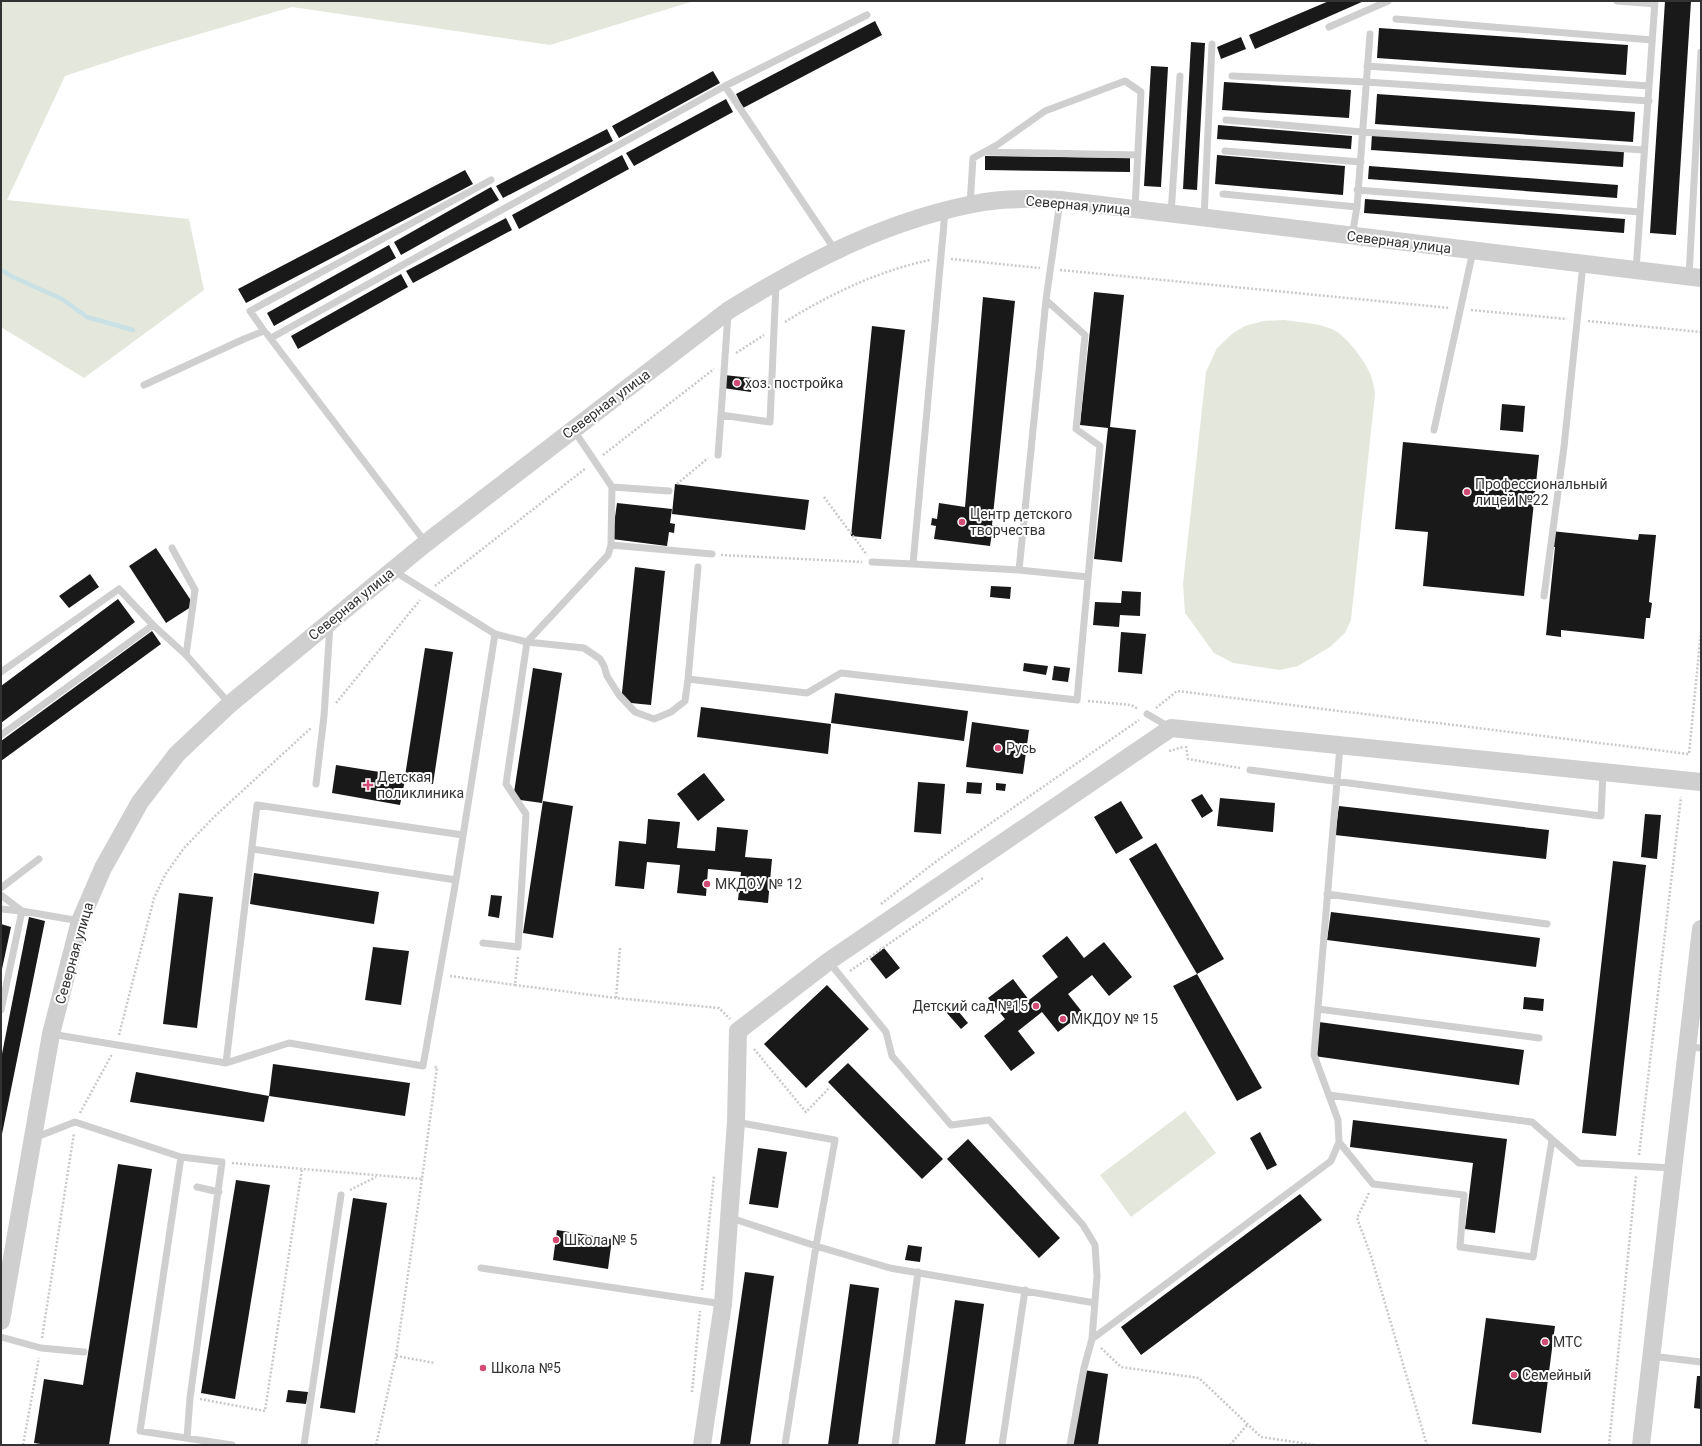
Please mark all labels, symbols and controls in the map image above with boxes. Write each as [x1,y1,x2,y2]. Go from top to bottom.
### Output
street label: Северная улица [1025,192,1131,218]
street label: Северная улица [1346,228,1452,256]
street label: Северная улица [559,366,653,442]
place label: хоз. постройка [745,375,843,391]
marker: хоз. постройка [732,378,742,388]
place label: Профессиональный лицей №22 [1475,476,1608,508]
marker: Профессиональный лицей №22 [1462,487,1472,497]
place label: Центр детского творчества [970,506,1072,538]
marker: Центр детского творчества [957,517,967,527]
street label: Северная улица [305,565,397,643]
place label: Русь [1006,740,1036,756]
marker: Русь [993,743,1003,753]
place label: Детская поликлиника [377,769,464,801]
marker: Детская поликлиника [362,779,374,791]
place label: МКДОУ № 12 [715,876,802,892]
marker: МКДОУ № 12 [702,879,712,889]
street label: Северная улица [52,900,96,1006]
place label: Детский сад №15 [912,998,1028,1014]
marker: Детский сад №15 [1031,1001,1041,1011]
place label: МКДОУ № 15 [1071,1011,1158,1027]
marker: МКДОУ № 15 [1058,1014,1068,1024]
place label: Школа № 5 [564,1232,638,1248]
marker: Школа № 5 [551,1235,561,1245]
place label: МТС [1553,1334,1582,1350]
marker: МТС [1540,1337,1550,1347]
place label: Школа №5 [491,1360,561,1376]
marker: Школа №5 [478,1363,488,1373]
place label: Семейный [1522,1367,1591,1383]
marker: Семейный [1509,1370,1519,1380]

